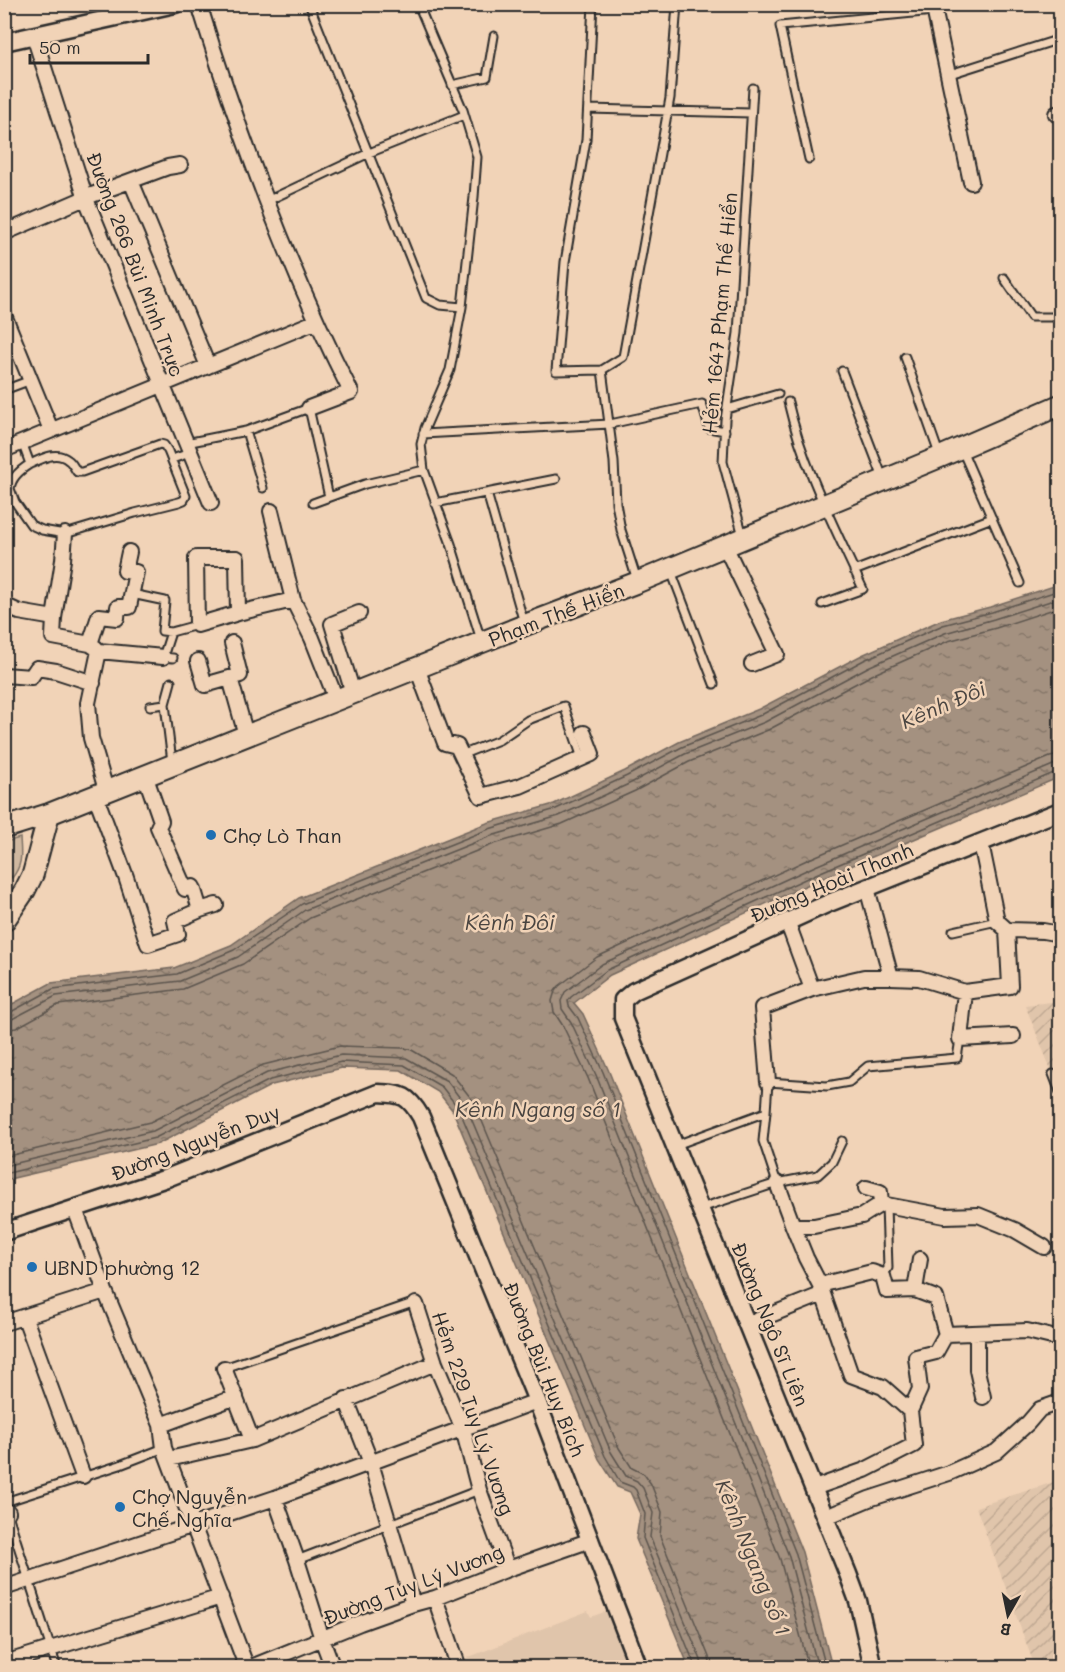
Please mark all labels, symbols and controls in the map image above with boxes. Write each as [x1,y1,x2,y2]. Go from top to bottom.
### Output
scale bar [30,27,148,65]
text: 50 m [39,35,81,59]
street label: Đường 266 Bùi Minh Trực [81,148,191,380]
street label: Hẻm 1647 Phạm Thế Hiển [695,191,743,435]
street label: Phạm Thế Hiển [484,576,628,652]
water label: Kênh Đôi [896,674,990,734]
place label: Chợ Lò Than [223,822,342,848]
marker: Chợ Lò Than [204,828,218,842]
street label: Đường Hoài Thanh [746,836,916,928]
water label: Kênh Đôi [465,908,556,935]
water label: Kênh Ngang số 1 [455,1095,621,1122]
street label: Đường Nguyễn Duy [107,1098,283,1186]
street label: Đường Ngô Sĩ Liên [726,1238,816,1410]
place label: UBND phường 12 [44,1254,200,1280]
marker: UBND phường 12 [25,1260,39,1274]
street label: Đường Bùi Huy Bích [498,1278,592,1460]
street label: Hẻm 229 Tuy Lý Vương [427,1308,521,1518]
water label: Kênh Ngang số 1 [710,1475,798,1639]
place label: Chợ Nguyễn Chế Nghĩa [132,1483,247,1532]
marker: Chợ Nguyễn Chế Nghĩa [113,1500,127,1514]
street label: Đường Tuy Lý Vương [319,1538,507,1630]
north arrow [978,1585,1038,1645]
text: B [999,1619,1013,1642]

